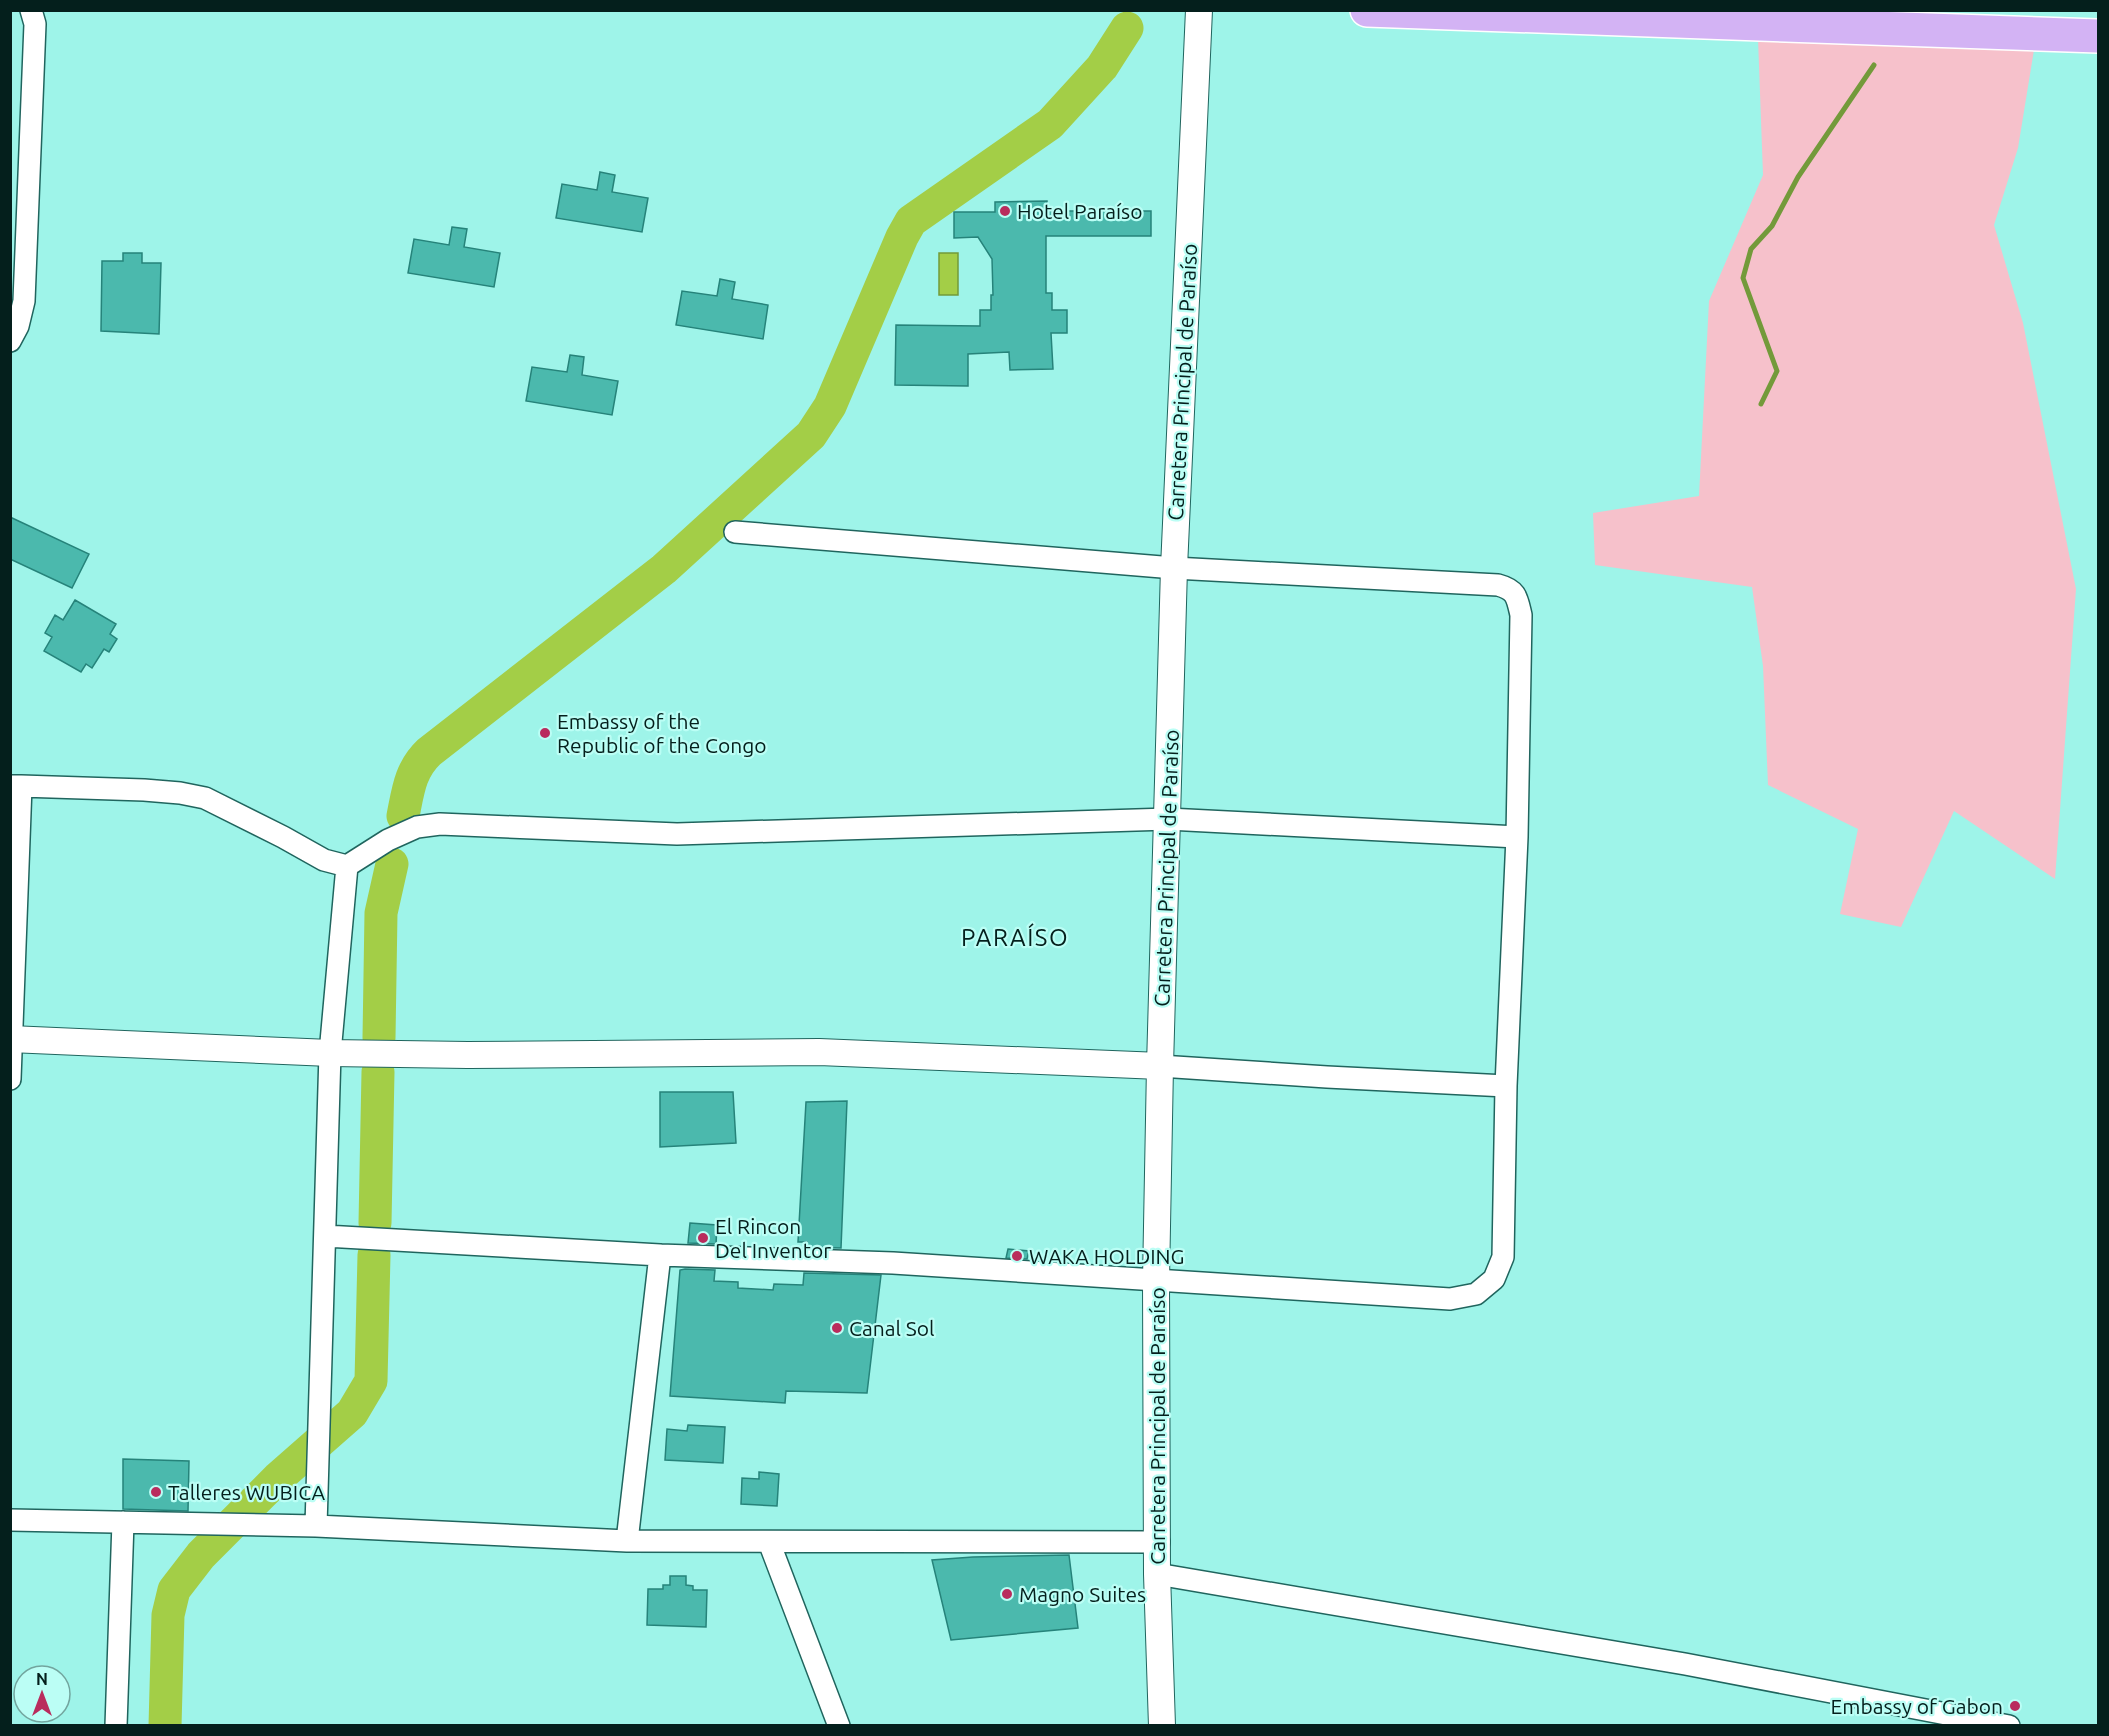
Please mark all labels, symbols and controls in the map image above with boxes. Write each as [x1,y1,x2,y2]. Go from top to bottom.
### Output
place label: Hotel Paraíso [1017,199,1142,223]
marker: Hotel Paraíso [998,204,1012,218]
street label: Carretera Principal de Paraíso [1163,243,1201,521]
place label: Embassy of the Republic of the Congo [557,709,767,757]
marker: Embassy of the Republic of the Congo [538,726,552,740]
street label: Carretera Principal de Paraíso [1149,729,1183,1007]
district label: PARAÍSO [961,923,1069,951]
place label: El Rincon Del Inventor [715,1214,831,1262]
marker: El Rincon Del Inventor [696,1231,710,1245]
place label: WAKA HOLDING [1029,1244,1185,1268]
marker: WAKA HOLDING [1010,1249,1024,1263]
street label: Carretera Principal de Paraíso [1145,1287,1169,1565]
place label: Canal Sol [849,1316,935,1340]
marker: Canal Sol [830,1321,844,1335]
place label: Talleres WUBICA [168,1480,326,1504]
marker: Talleres WUBICA [149,1485,163,1499]
place label: Magno Suites [1019,1582,1146,1606]
marker: Magno Suites [1000,1587,1014,1601]
north arrow [12,1664,72,1724]
text: N [36,1670,48,1688]
place label: Embassy of Gabon [1830,1694,2003,1718]
marker: Embassy of Gabon [2008,1699,2022,1713]

